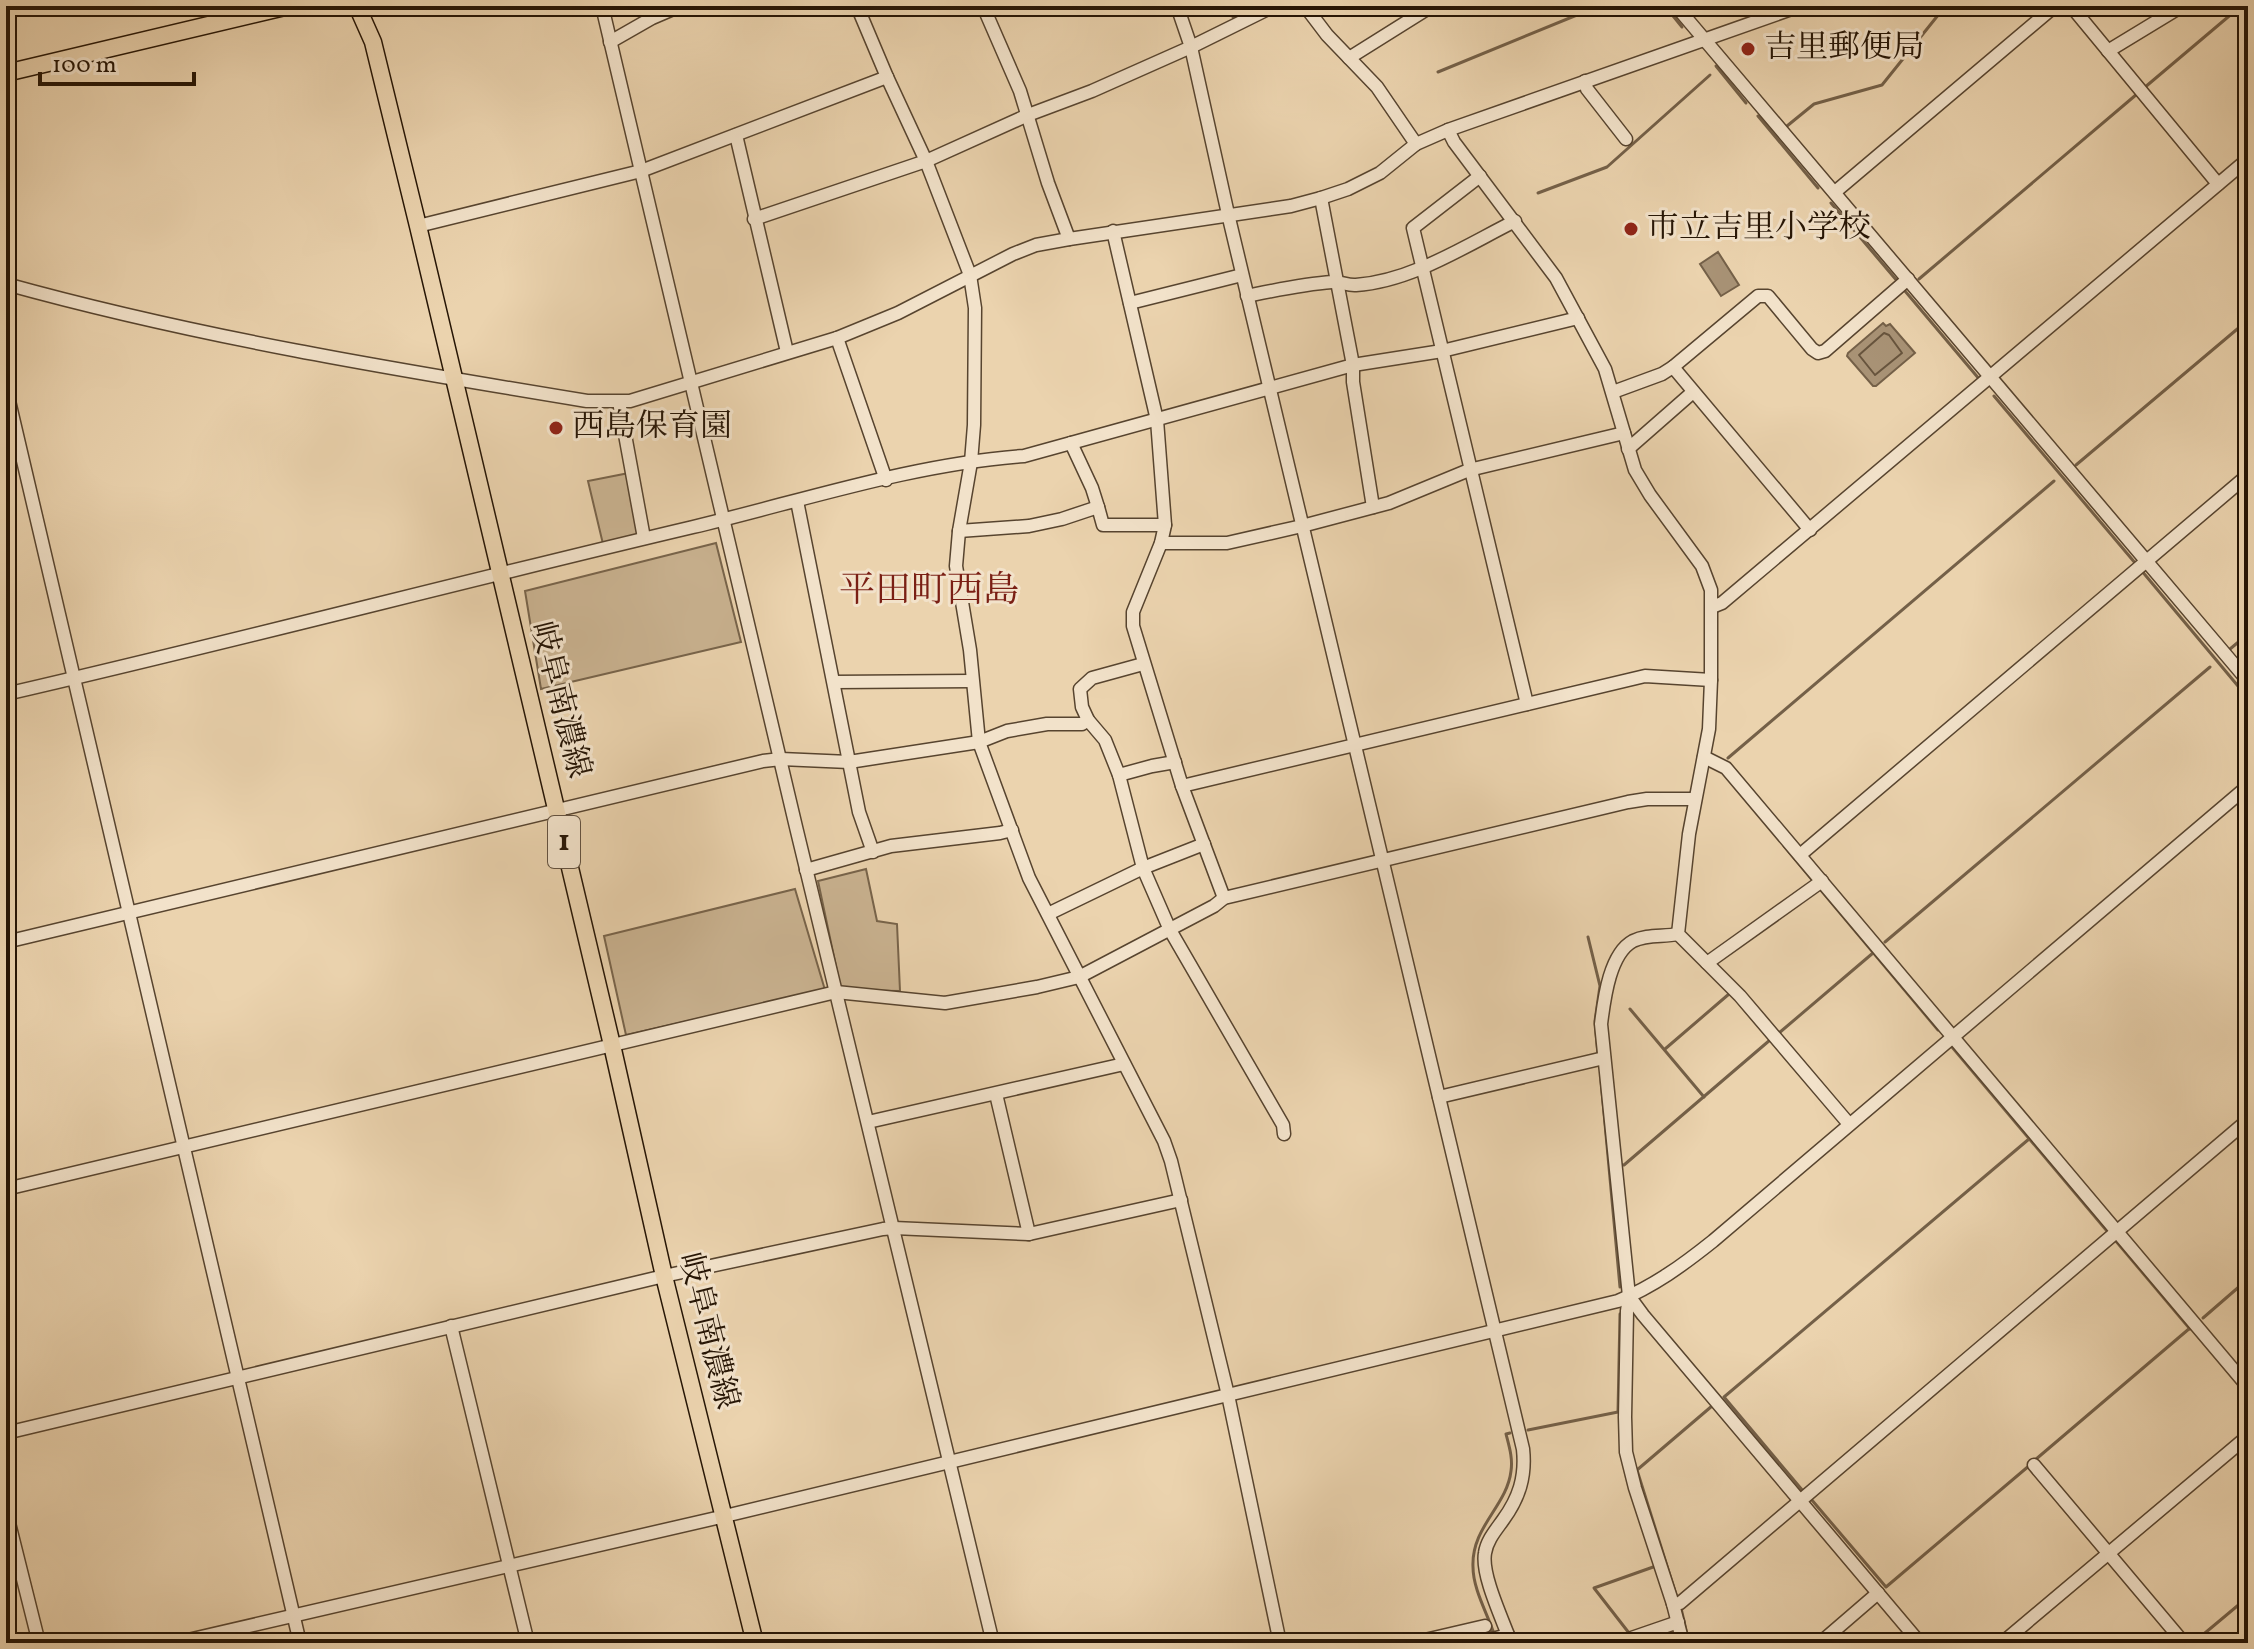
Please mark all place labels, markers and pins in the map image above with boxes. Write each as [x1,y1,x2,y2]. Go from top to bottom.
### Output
place label: 吉里郵便局 [1764,27,1924,71]
marker: 吉里郵便局 [1739,40,1757,58]
place label: 市立吉里小学校 [1647,207,1871,251]
marker: 市立吉里小学校 [1622,220,1640,238]
place label: 西島保育園 [572,406,732,450]
marker: 西島保育園 [547,419,565,437]

